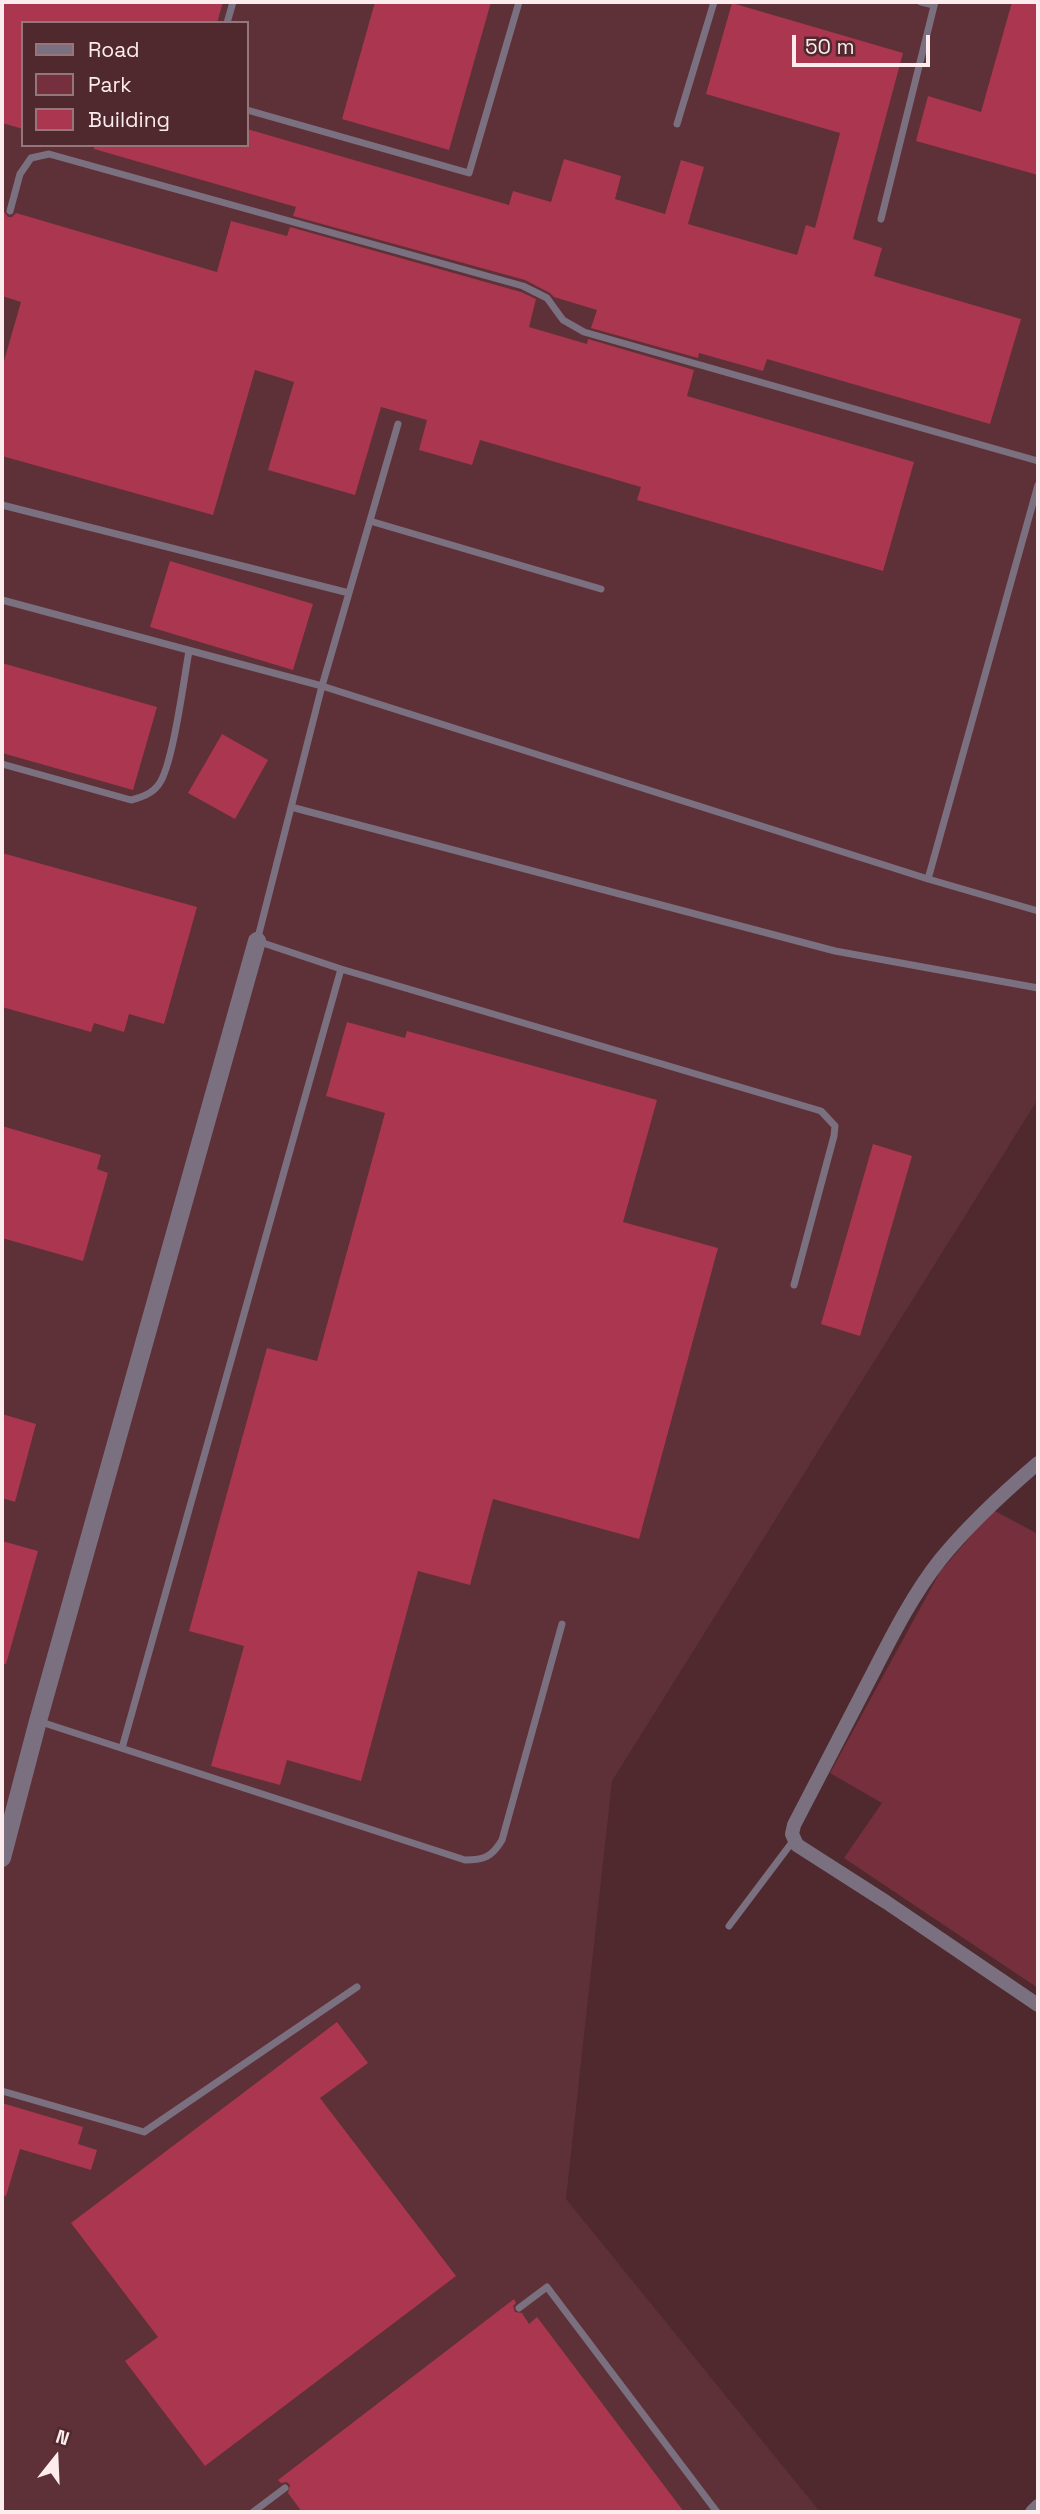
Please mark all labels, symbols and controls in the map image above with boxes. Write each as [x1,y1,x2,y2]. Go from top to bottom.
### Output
legend [21,21,248,147]
scale bar [795,21,933,65]
text: 50 m [805,33,855,60]
text: Road [88,36,140,63]
text: Park [88,71,132,98]
text: Building [88,106,170,133]
north arrow [21,2423,91,2493]
text: N [53,2424,73,2451]

